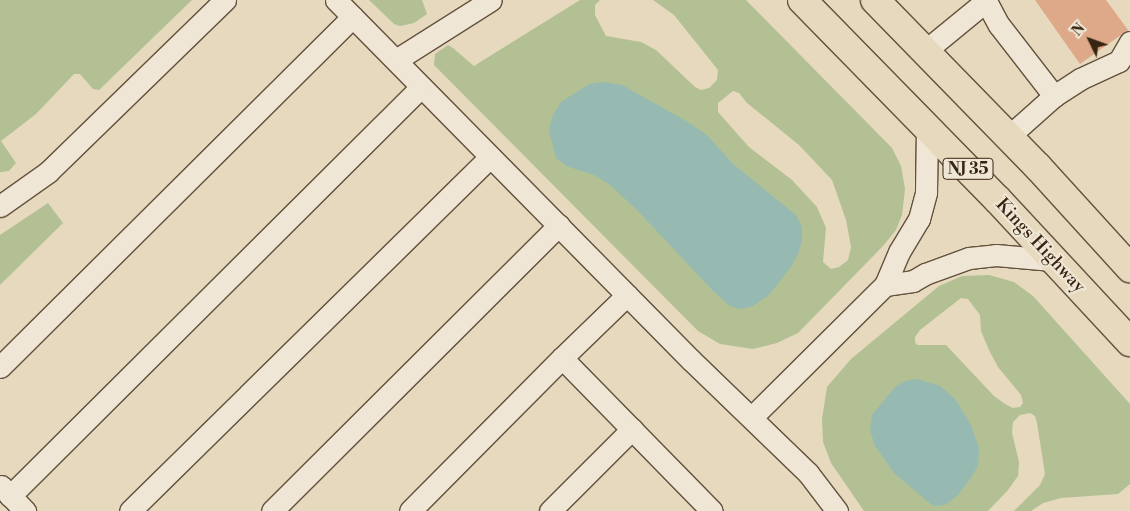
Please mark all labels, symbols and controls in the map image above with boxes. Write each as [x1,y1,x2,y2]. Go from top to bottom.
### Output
north arrow [1065,15,1115,65]
text: N [1068,20,1089,40]
road number: NJ 35 [942,156,994,182]
street label: Kings Highway [991,194,1089,298]

